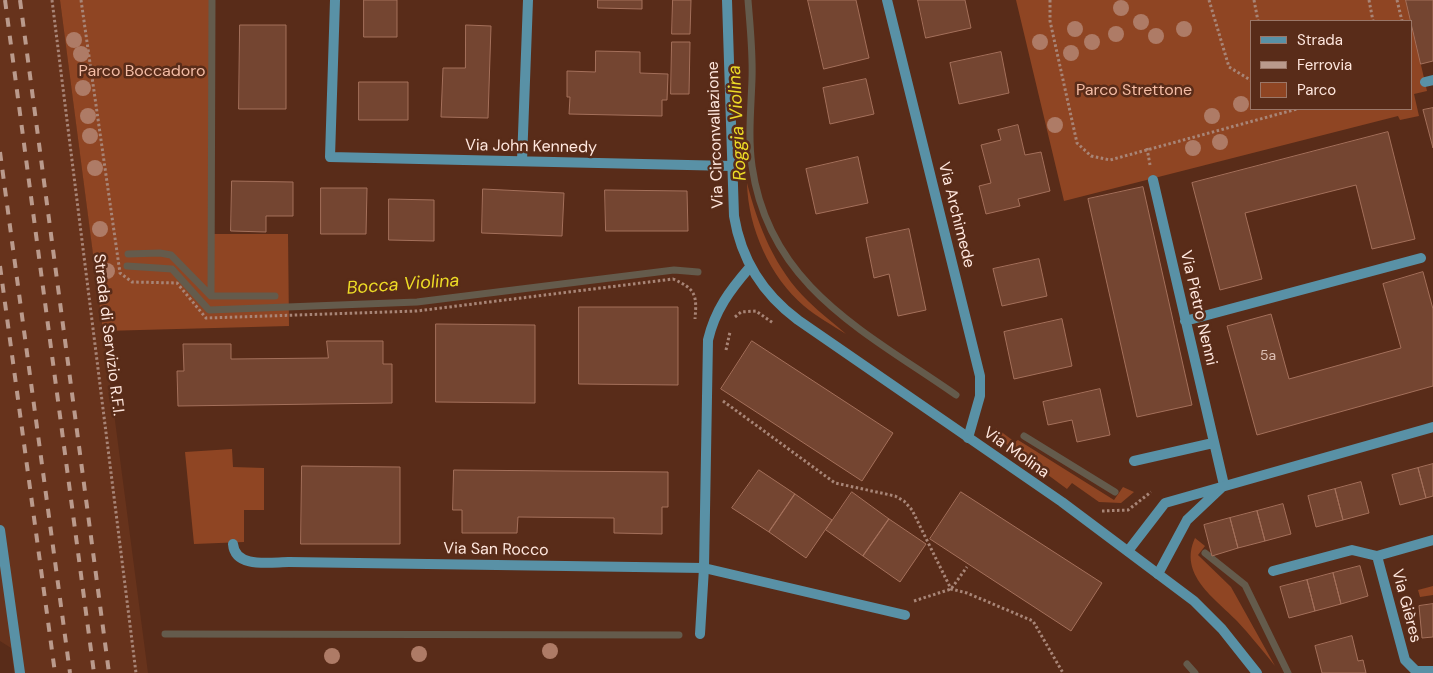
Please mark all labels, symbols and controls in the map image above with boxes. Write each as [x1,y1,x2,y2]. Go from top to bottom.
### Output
legend [1250,20,1413,110]
text: Strada [1297,30,1343,50]
text: Ferrovia [1297,55,1352,75]
street label: Via Circonvallazione [704,61,728,209]
park label: Parco Boccadoro [79,62,205,82]
water label: Roggia Violina [724,65,752,181]
text: Parco [1297,80,1336,100]
park label: Parco Strettone [1076,81,1192,101]
street label: Via John Kennedy [465,136,597,158]
street label: Via Archimede [934,160,978,270]
street label: Via Pietro Nenni [1175,249,1221,367]
street label: Strada di Servizio R.F.I. [89,253,127,417]
water label: Bocca Violina [346,270,460,300]
house number: 5a [1260,348,1276,364]
street label: Via Molina [979,423,1053,483]
street label: Via San Rocco [443,539,549,561]
street label: Via Gières [1387,567,1425,645]

